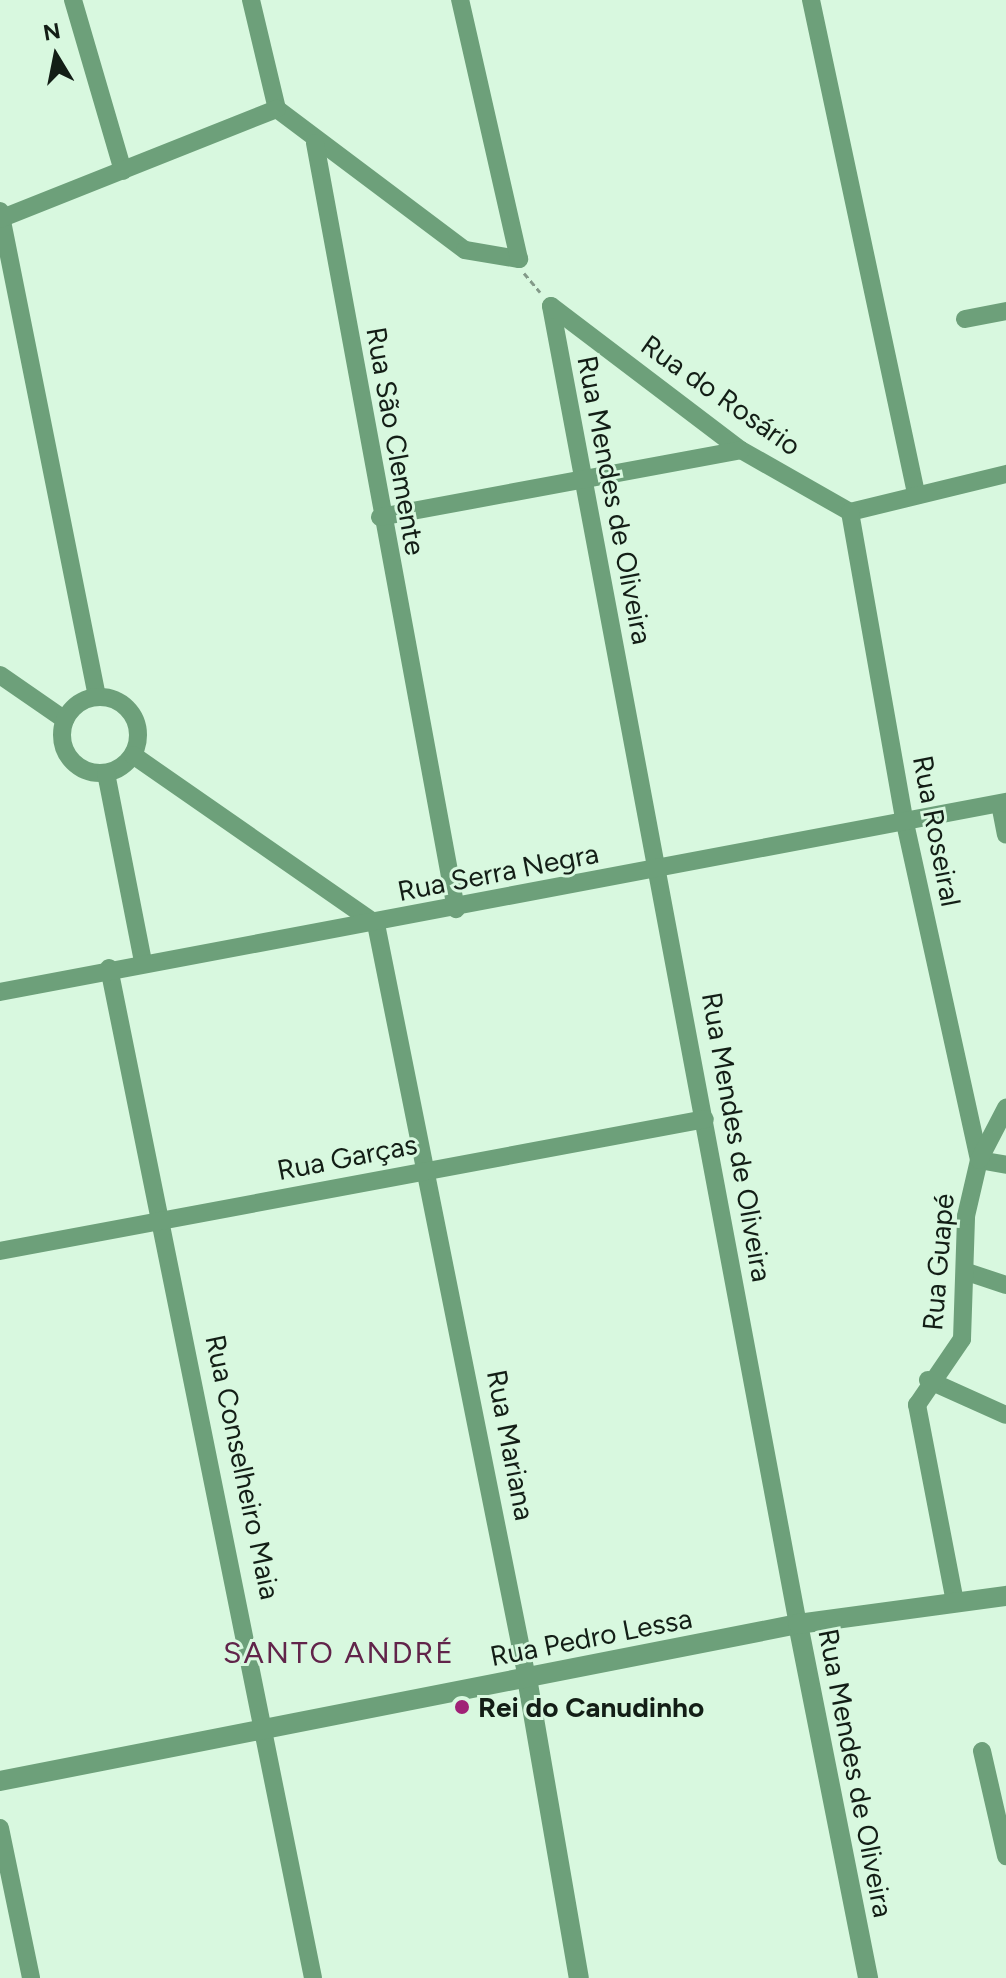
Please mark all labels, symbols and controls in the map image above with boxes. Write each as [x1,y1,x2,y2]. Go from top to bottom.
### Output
north arrow [16,16,96,96]
text: N [41,17,62,47]
street label: Rua São Clemente [359,324,433,558]
street label: Rua do Rosário [635,328,807,462]
street label: Rua Mendes de Oliveira [571,353,659,647]
street label: Rua Roseiral [906,753,968,909]
street label: Rua Serra Negra [395,836,601,908]
street label: Rua Mendes de Oliveira [695,990,779,1284]
street label: Rua Garças [274,1127,420,1187]
street label: Rua Guapé [915,1192,961,1332]
street label: Rua Conselheiro Maia [199,1332,287,1602]
street label: Rua Mariana [480,1367,542,1523]
street label: Rua Pedro Lessa [487,1601,695,1673]
street label: Rua Mendes de Oliveira [812,1626,900,1920]
district label: SANTO ANDRÉ [223,1635,455,1671]
place label: Rei do Canudinho [478,1690,704,1724]
marker: Rei do Canudinho [453,1698,471,1716]

